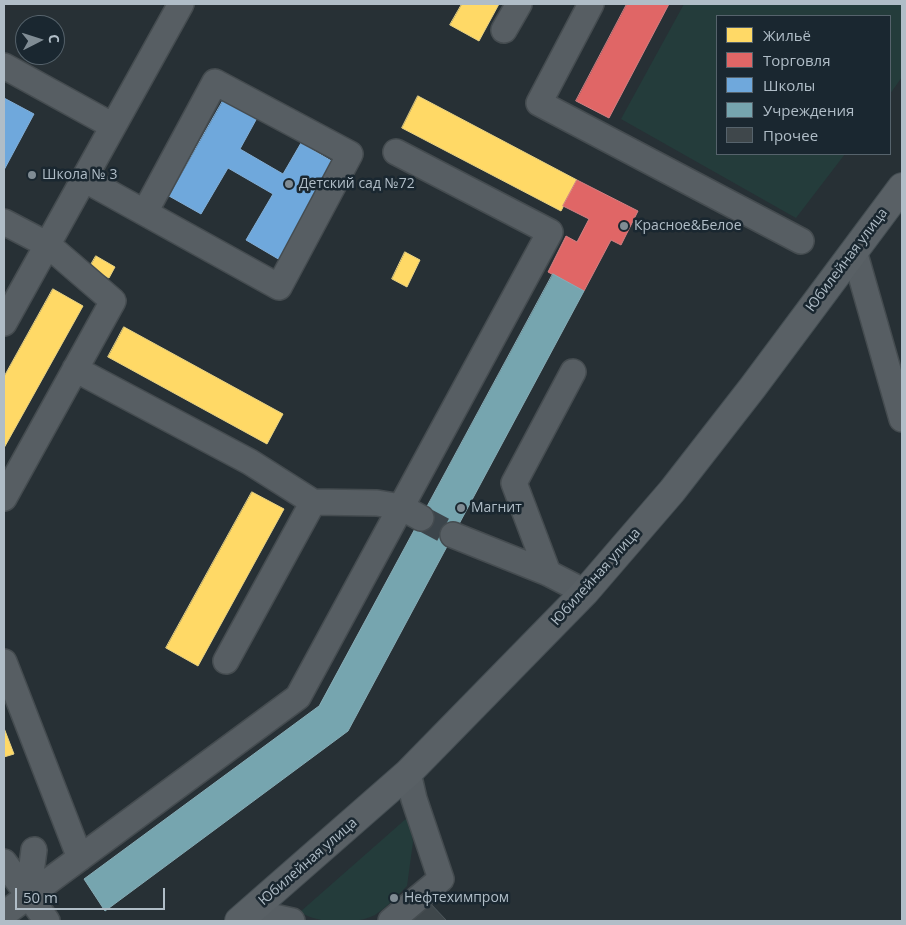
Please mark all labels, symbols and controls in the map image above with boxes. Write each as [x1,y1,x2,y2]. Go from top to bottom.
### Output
north arrow [15,15,65,65]
legend [716,15,891,155]
text: Жильё [763,25,811,45]
text: С [45,33,64,44]
text: Торговля [763,50,830,70]
text: Школы [763,75,815,95]
text: Учреждения [763,100,854,120]
text: Прочее [763,125,818,145]
place label: Школа № 3 [42,167,117,183]
marker: Школа № 3 [26,169,38,181]
place label: Детский сад №72 [299,176,415,192]
marker: Детский сад №72 [283,178,295,190]
street label: Юбилейная улица [803,205,891,315]
place label: Красное&Белое [634,218,742,234]
marker: Красное&Белое [618,220,630,232]
place label: Магнит [471,500,522,516]
marker: Магнит [455,502,467,514]
street label: Юбилейная улица [548,525,644,629]
street label: Юбилейная улица [255,815,361,909]
scale bar [18,878,168,910]
text: 50 m [23,887,58,907]
place label: Нефтехимпром [404,890,509,906]
marker: Нефтехимпром [388,892,400,904]

